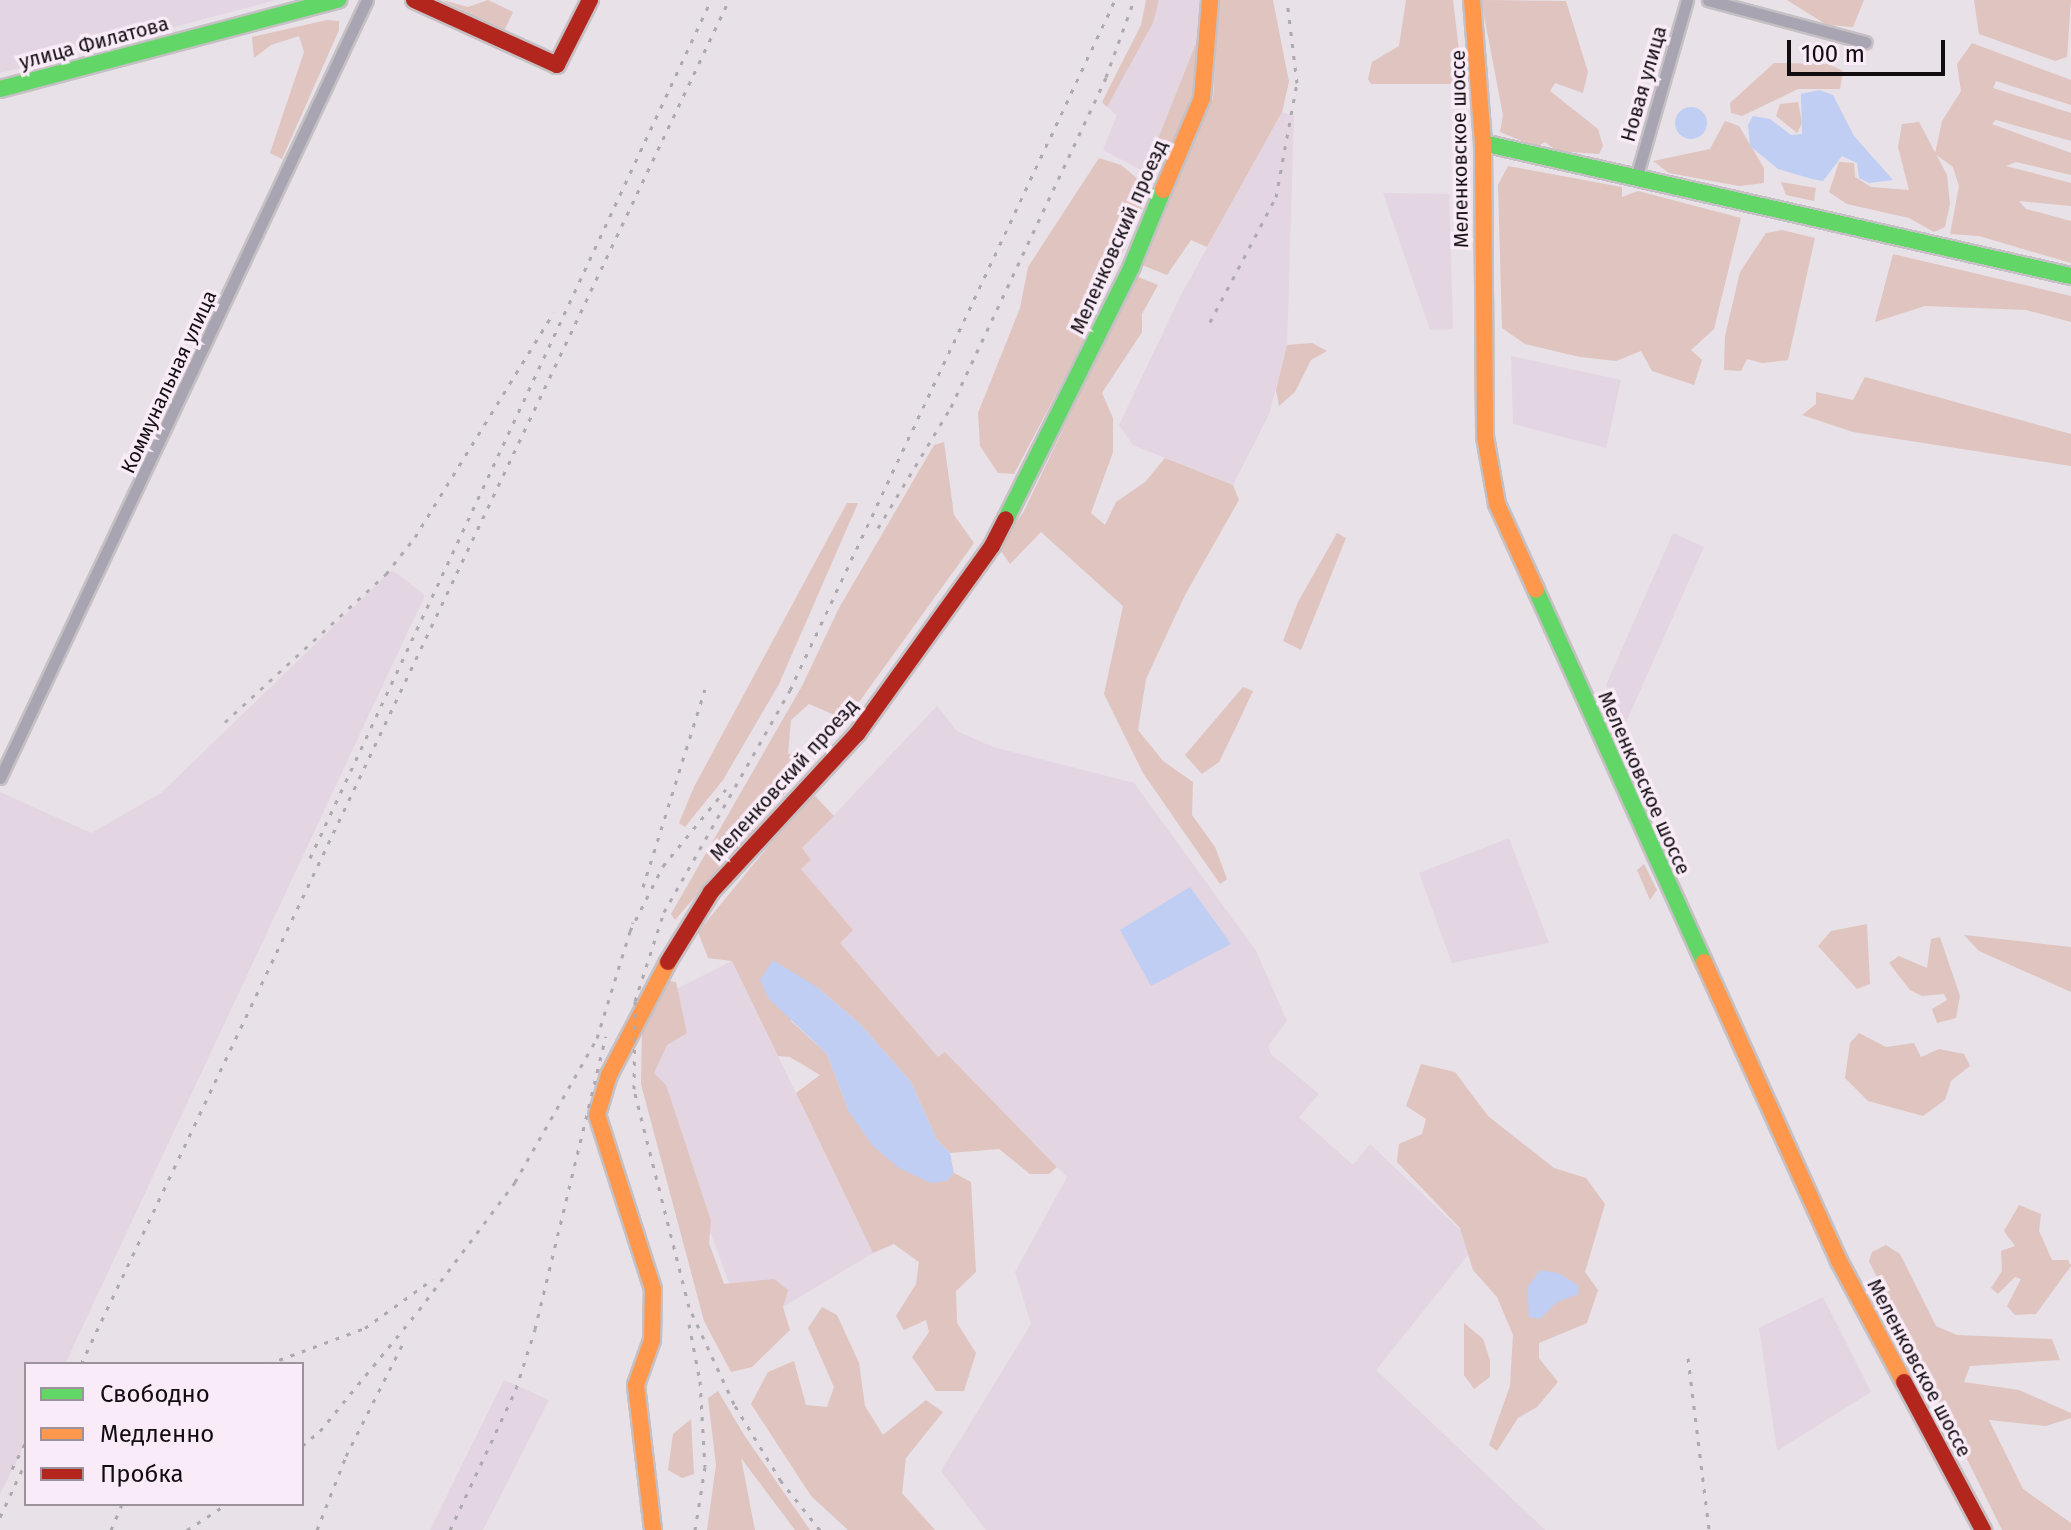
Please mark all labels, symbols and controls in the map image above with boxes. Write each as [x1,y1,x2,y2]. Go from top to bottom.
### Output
street label: улица Филатова [17,12,171,74]
street label: Новая улица [1616,23,1672,145]
scale bar [1791,24,1949,74]
text: 100 m [1801,40,1865,68]
street label: Меленковское шоссе [1446,50,1474,248]
street label: Меленковский проезд [1065,136,1173,338]
street label: Коммунальная улица [116,287,222,477]
street label: Меленковское шоссе [1593,688,1695,878]
street label: Меленковский проезд [705,694,863,866]
street label: Меленковское шоссе [1862,1275,1976,1461]
legend [24,1362,304,1506]
text: Свободно [100,1380,210,1408]
text: Медленно [100,1420,214,1448]
text: Пробка [100,1460,184,1488]

